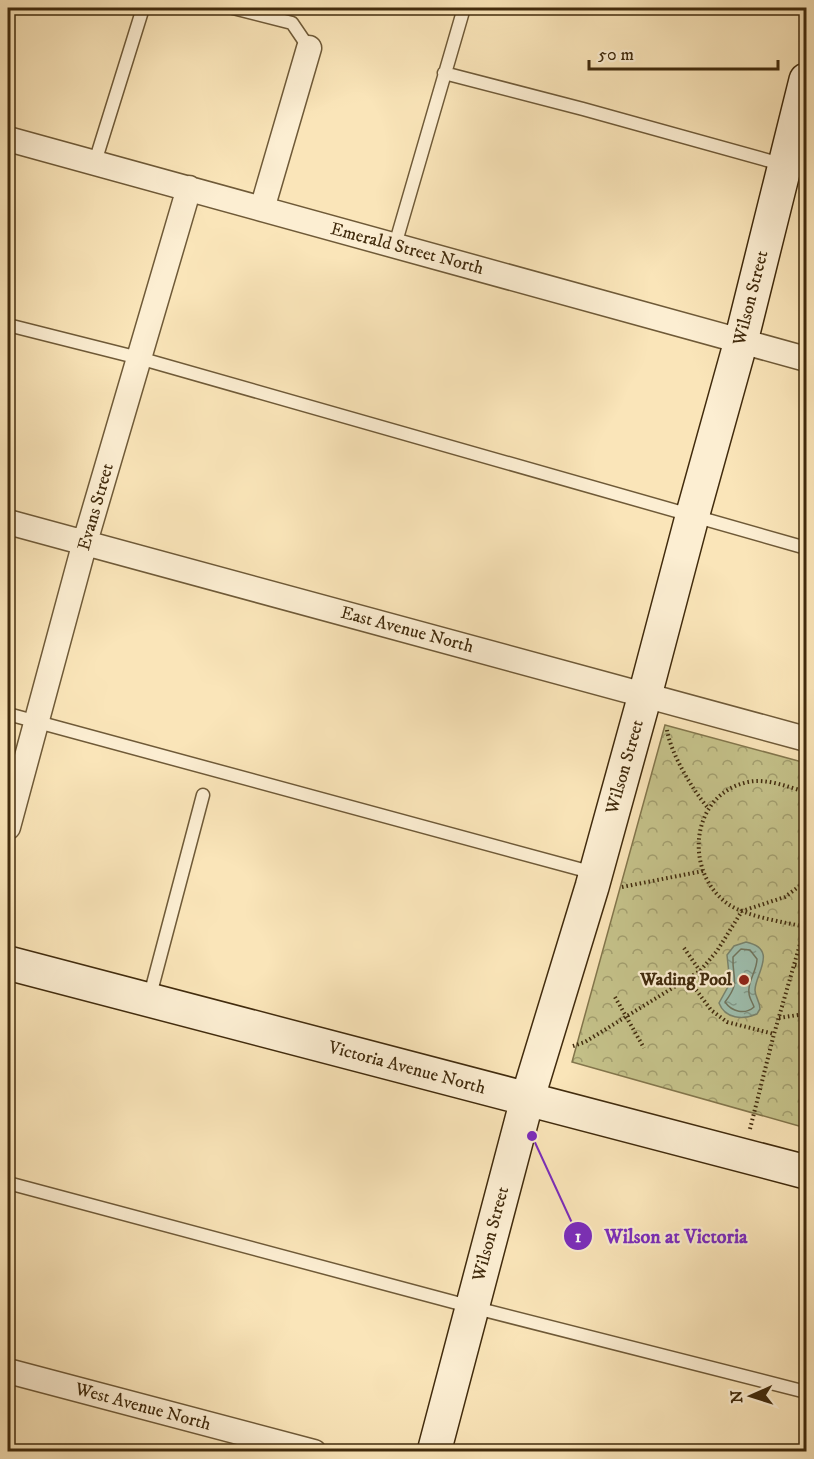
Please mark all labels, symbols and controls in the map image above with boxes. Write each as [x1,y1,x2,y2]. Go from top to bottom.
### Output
scale bar [589,33,778,71]
text: 50 m [598,44,634,66]
street label: Emerald Street North [328,218,487,280]
street label: Wilson Street [728,248,773,349]
street label: Evans Street [73,461,119,553]
street label: East Avenue North [338,602,476,658]
street label: Wilson Street [601,717,649,818]
place label: Wading Pool [639,969,733,991]
marker: Wading Pool [737,973,751,987]
street label: Victoria Avenue North [325,1036,488,1100]
street label: Wilson Street [468,1184,514,1285]
callout: Wilson at Victoria [563,1217,760,1255]
text: Wilson at Victoria [603,1225,748,1250]
text: 1 [575,1226,582,1248]
north arrow [721,1366,781,1426]
street label: West Avenue North [72,1378,214,1436]
text: N [727,1390,747,1404]

